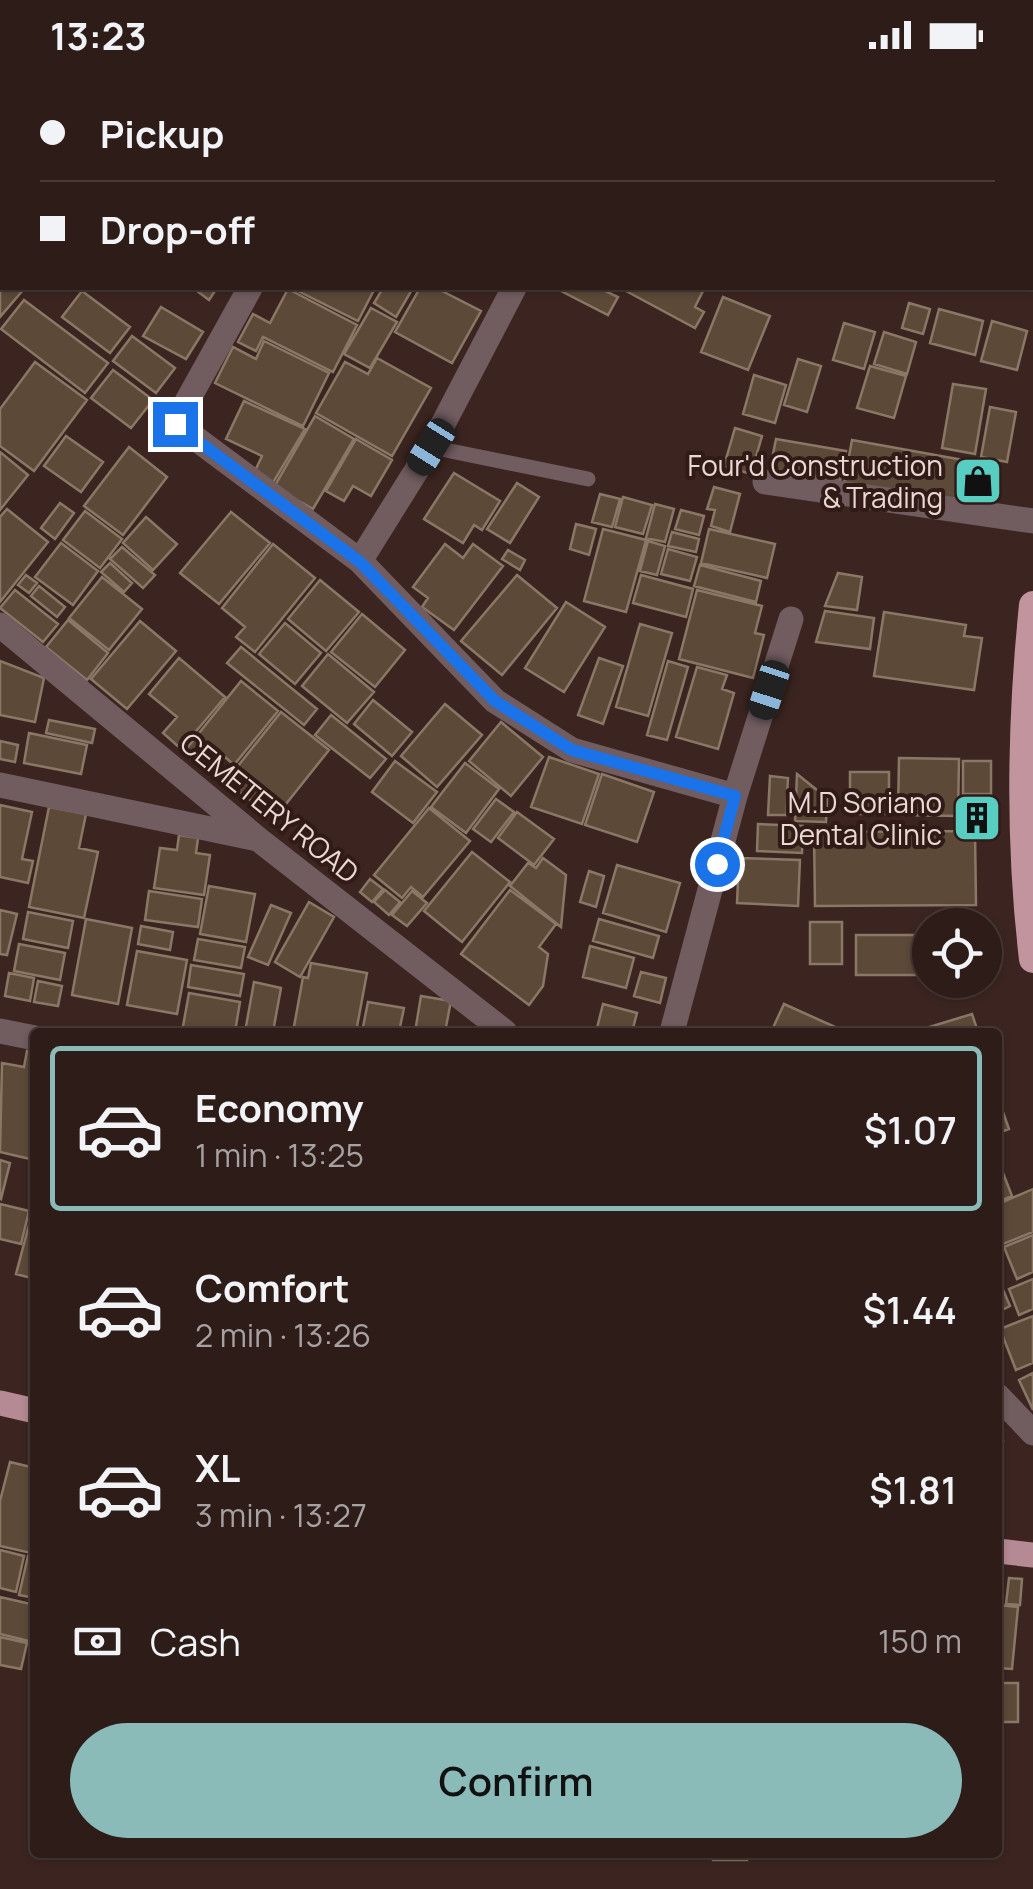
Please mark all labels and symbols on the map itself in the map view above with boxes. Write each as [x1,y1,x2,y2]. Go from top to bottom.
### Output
route end [153,402,198,447]
car [402,414,460,480]
place label: Four'd Construction & Trading [688,446,943,516]
shop icon: Four'd Construction & Trading [952,455,1004,507]
car [745,657,793,723]
street label: CEMETERY ROAD [173,723,367,891]
place label: M.D Soriano Dental Clinic [780,783,942,853]
building icon: M.D Soriano Dental Clinic [951,792,1003,844]
route start [695,842,740,887]

